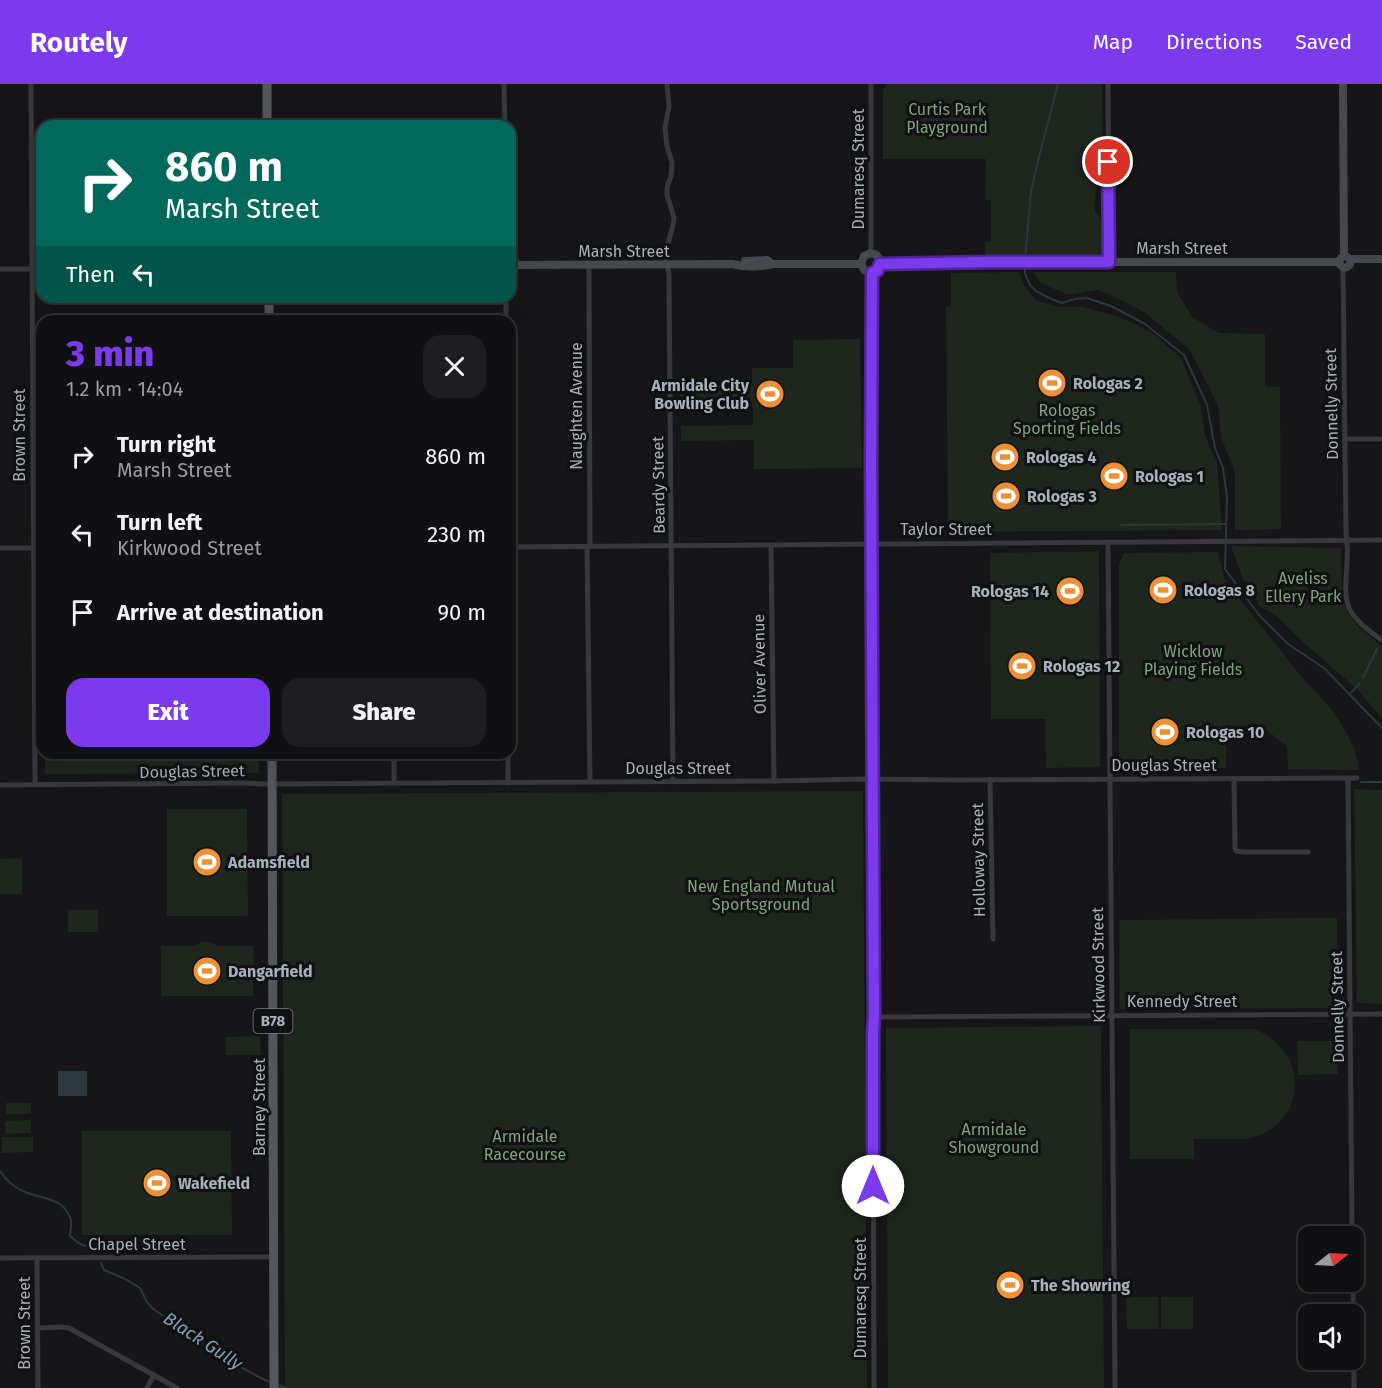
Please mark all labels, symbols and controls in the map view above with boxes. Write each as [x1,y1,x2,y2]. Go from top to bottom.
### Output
text: Routely [30,26,128,59]
text: Map [1093,29,1133,55]
text: Directions [1166,29,1262,55]
text: Saved [1295,29,1352,55]
park label: Curtis Park Playground [906,100,988,137]
street label: Dumaresq Street [849,108,868,230]
pin [1082,136,1133,187]
text: 860 m [165,142,283,192]
icon: right [66,144,144,222]
icon: arrive [1091,145,1124,178]
text: Marsh Street [165,193,320,225]
street label: Marsh Street [1136,239,1228,258]
street label: Marsh Street [578,242,670,261]
icon: left [127,258,160,291]
text: Then [66,261,115,288]
text: 3 min [66,332,154,376]
button: close [423,335,486,398]
street label: Naughten Avenue [567,342,586,470]
street label: Donnelly Street [1321,348,1342,460]
sports icon: Rologas 2 [1036,367,1068,399]
place label: Rologas 2 [1073,374,1143,393]
place label: Armidale City Bowling Club [651,376,750,413]
text: 1.2 km · 14:04 [66,377,183,401]
sports icon: Armidale City Bowling Club [754,378,786,410]
street label: Brown Street [10,388,29,482]
park label: Rologas Sporting Fields [1013,401,1121,438]
text: Turn right [117,431,216,458]
street label: Beardy Street [648,436,669,534]
icon: right [66,440,99,473]
sports icon: Rologas 4 [989,441,1021,473]
text: 860 m [425,443,486,470]
place label: Rologas 4 [1026,448,1097,467]
text: Marsh Street [117,458,231,482]
sports icon: Rologas 1 [1098,460,1130,492]
place label: Rologas 1 [1135,467,1204,486]
sports icon: Rologas 3 [990,480,1022,512]
place label: Rologas 3 [1027,487,1097,506]
text: Turn left [117,509,202,536]
icon: left [66,518,99,551]
street label: Taylor Street [900,520,992,539]
text: 230 m [427,521,486,548]
text: Kirkwood Street [117,536,262,560]
park label: Aveliss Ellery Park [1265,569,1342,606]
sports icon: Rologas 8 [1147,574,1179,606]
sports icon: Rologas 14 [1054,575,1086,607]
place label: Rologas 8 [1184,581,1255,600]
place label: Rologas 14 [971,582,1049,601]
icon: arrive [66,596,99,629]
text: Arrive at destination [117,599,324,626]
text: 90 m [437,599,486,626]
street label: Oliver Avenue [749,614,770,714]
park label: Wicklow Playing Fields [1144,642,1242,679]
sports icon: Rologas 12 [1006,650,1038,682]
place label: Rologas 12 [1043,657,1120,676]
button: Exit [66,678,270,747]
button: Share [282,678,486,747]
sports icon: Rologas 10 [1149,716,1181,748]
place label: Rologas 10 [1186,723,1264,742]
street label: Douglas Street [1111,756,1217,775]
street label: Douglas Street [625,759,731,778]
street label: Douglas Street [139,761,245,782]
street label: Holloway Street [968,803,989,917]
sports icon: Adamsfield [191,846,223,878]
place label: Adamsfield [227,853,310,872]
park label: New England Mutual Sportsground [687,877,835,914]
street label: Kirkwood Street [1088,907,1109,1023]
street label: Donnelly Street [1327,951,1348,1063]
sports icon: Dangarfield [191,955,223,987]
place label: Dangarfield [228,962,313,981]
street label: Kennedy Street [1127,992,1237,1011]
road number: B78 [254,1009,292,1033]
street label: Barney Street [250,1058,269,1156]
park label: Armidale Showground [949,1120,1039,1157]
park label: Armidale Racecourse [484,1127,566,1164]
position arrow [841,1154,905,1218]
sports icon: Wakefield [141,1167,173,1199]
place label: Wakefield [178,1174,250,1193]
north arrow [1298,1226,1364,1292]
map controls [1298,1226,1364,1370]
street label: Chapel Street [88,1235,186,1254]
street label: Dumaresq Street [851,1237,870,1359]
sports icon: The Showring [994,1269,1026,1301]
street label: Brown Street [15,1276,34,1370]
place label: The Showring [1031,1276,1130,1295]
button: sound [1298,1304,1364,1370]
water label: Black Gully [159,1307,248,1375]

